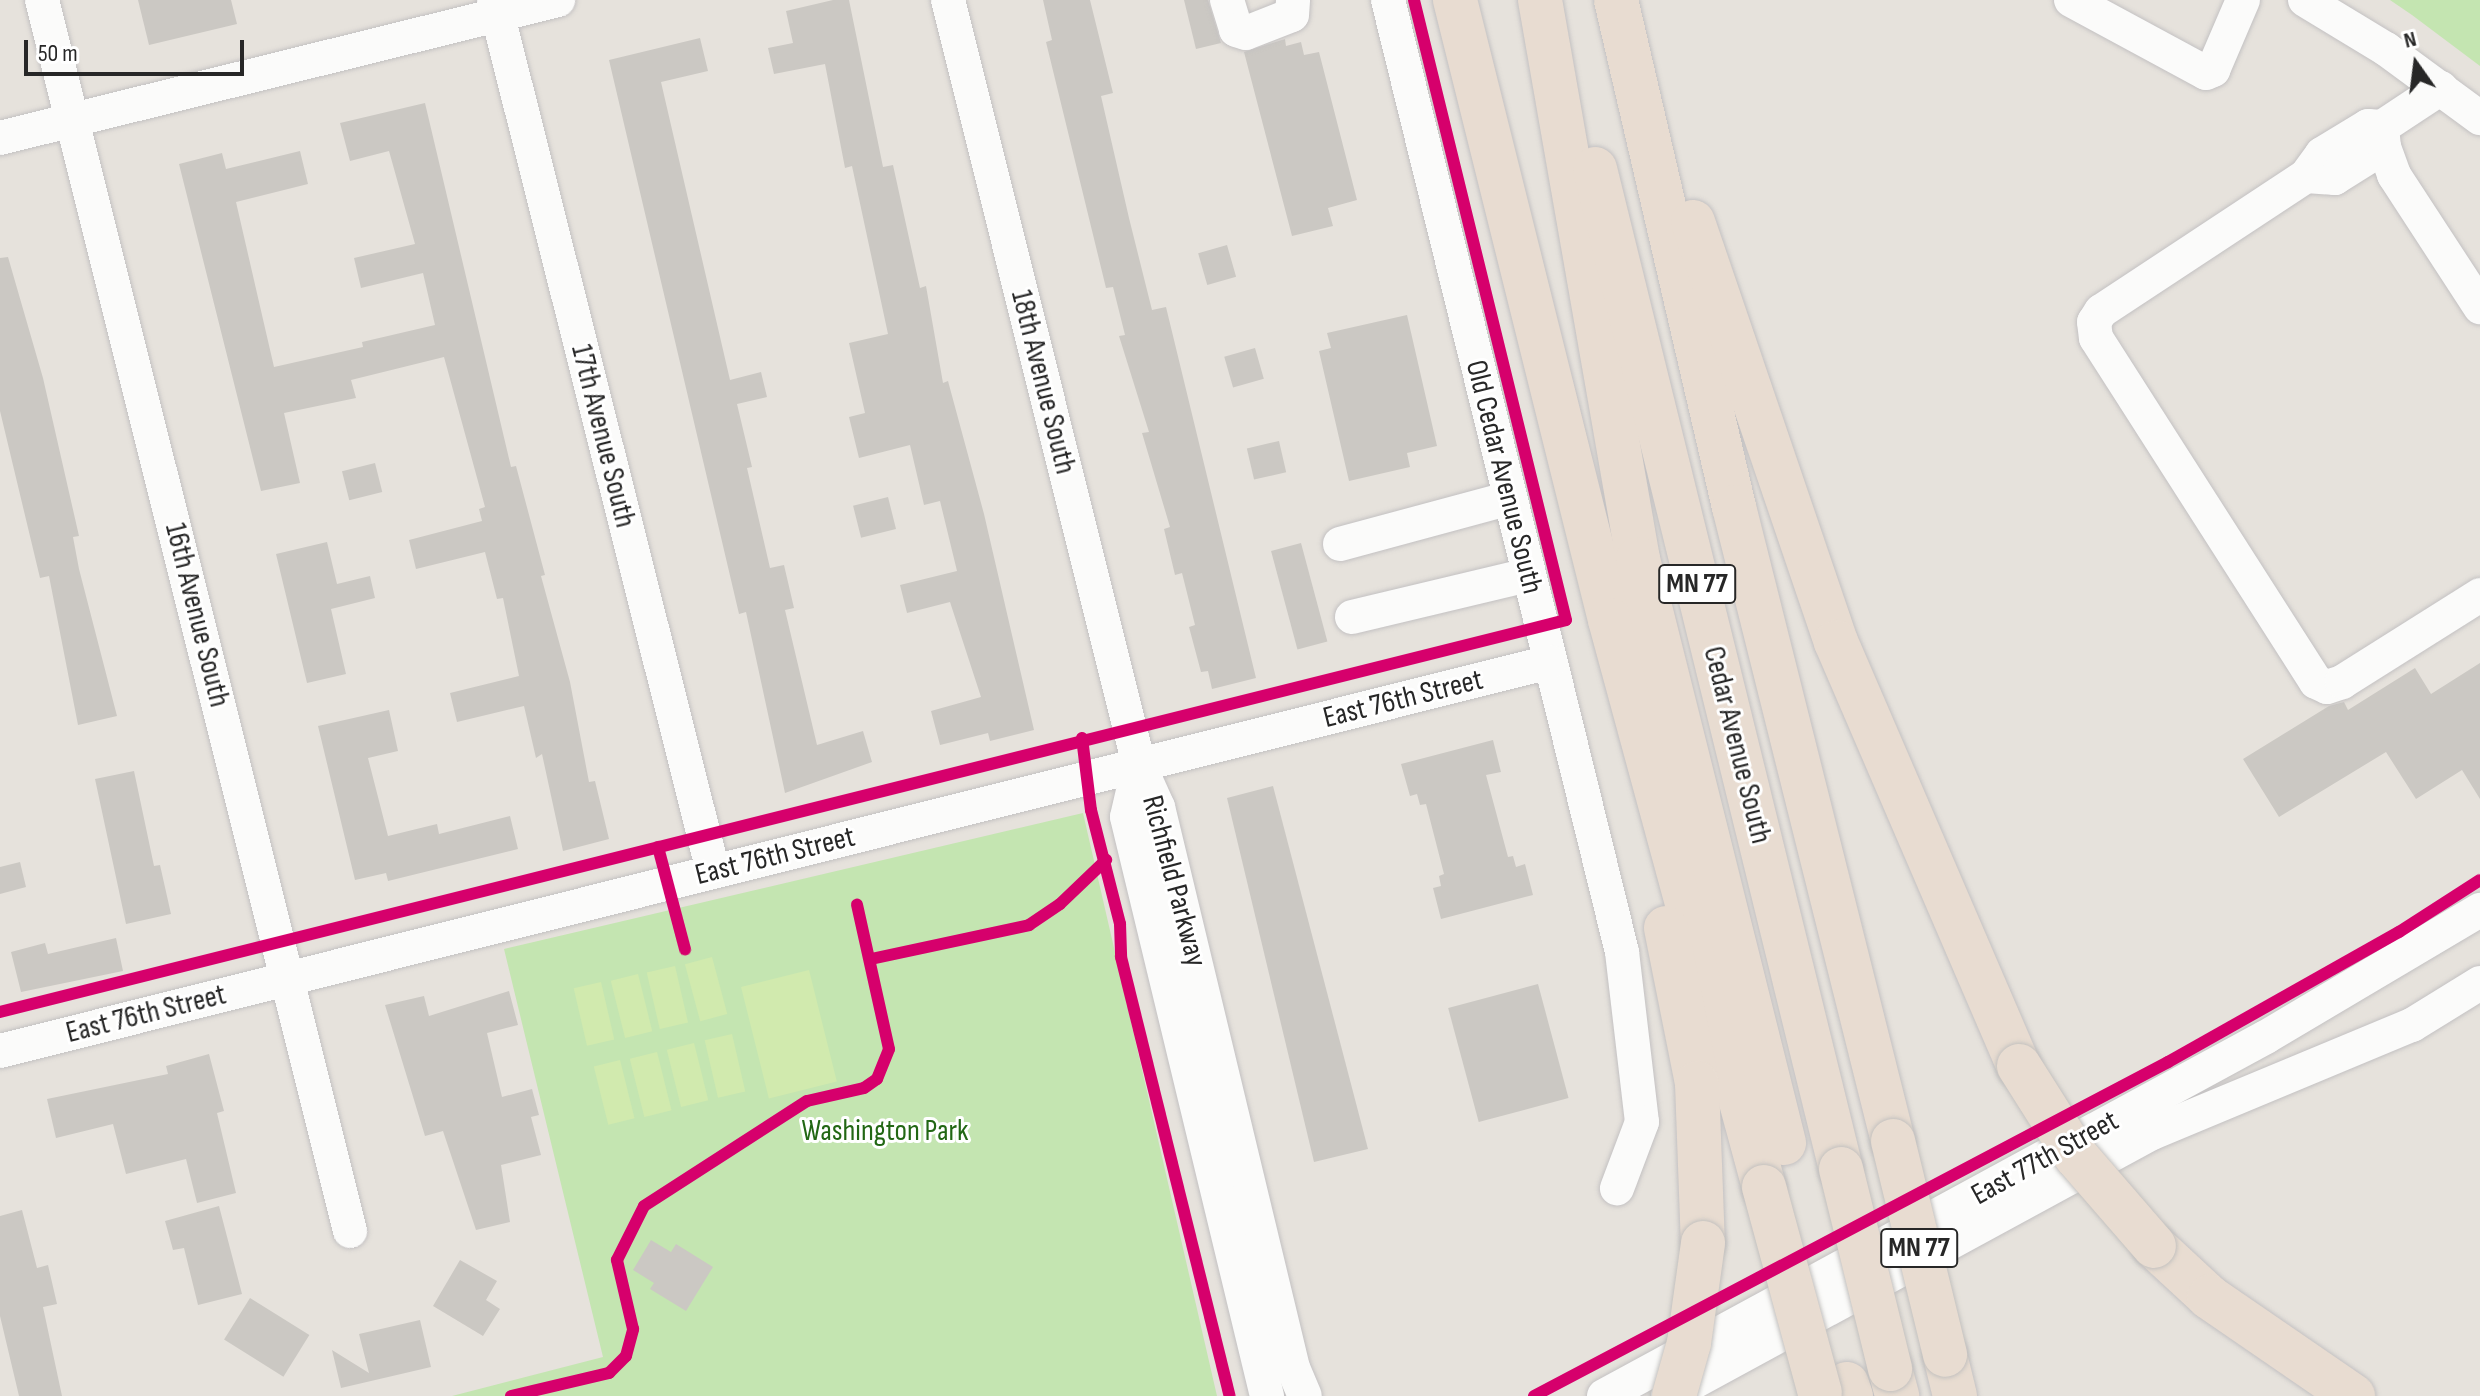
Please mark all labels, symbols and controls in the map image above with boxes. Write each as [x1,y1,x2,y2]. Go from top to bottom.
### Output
scale bar [28,24,248,74]
north arrow [2376,24,2456,104]
text: N [2401,26,2419,55]
text: 50 m [38,39,78,68]
street label: 18th Avenue South [1003,286,1083,478]
street label: 17th Avenue South [563,341,643,531]
street label: Old Cedar Avenue South [1458,357,1550,597]
street label: 16th Avenue South [157,519,237,711]
road number: MN 77 [1657,560,1737,608]
street label: Cedar Avenue South [1695,643,1779,847]
street label: East 76th Street [1319,662,1487,736]
street label: Richfield Parkway [1134,792,1214,970]
street label: East 76th Street [691,819,859,893]
street label: East 76th Street [62,977,230,1051]
street label: East 77th Street [1965,1103,2125,1213]
park label: Washington Park [801,1113,969,1149]
road number: MN 77 [1879,1224,1959,1272]

